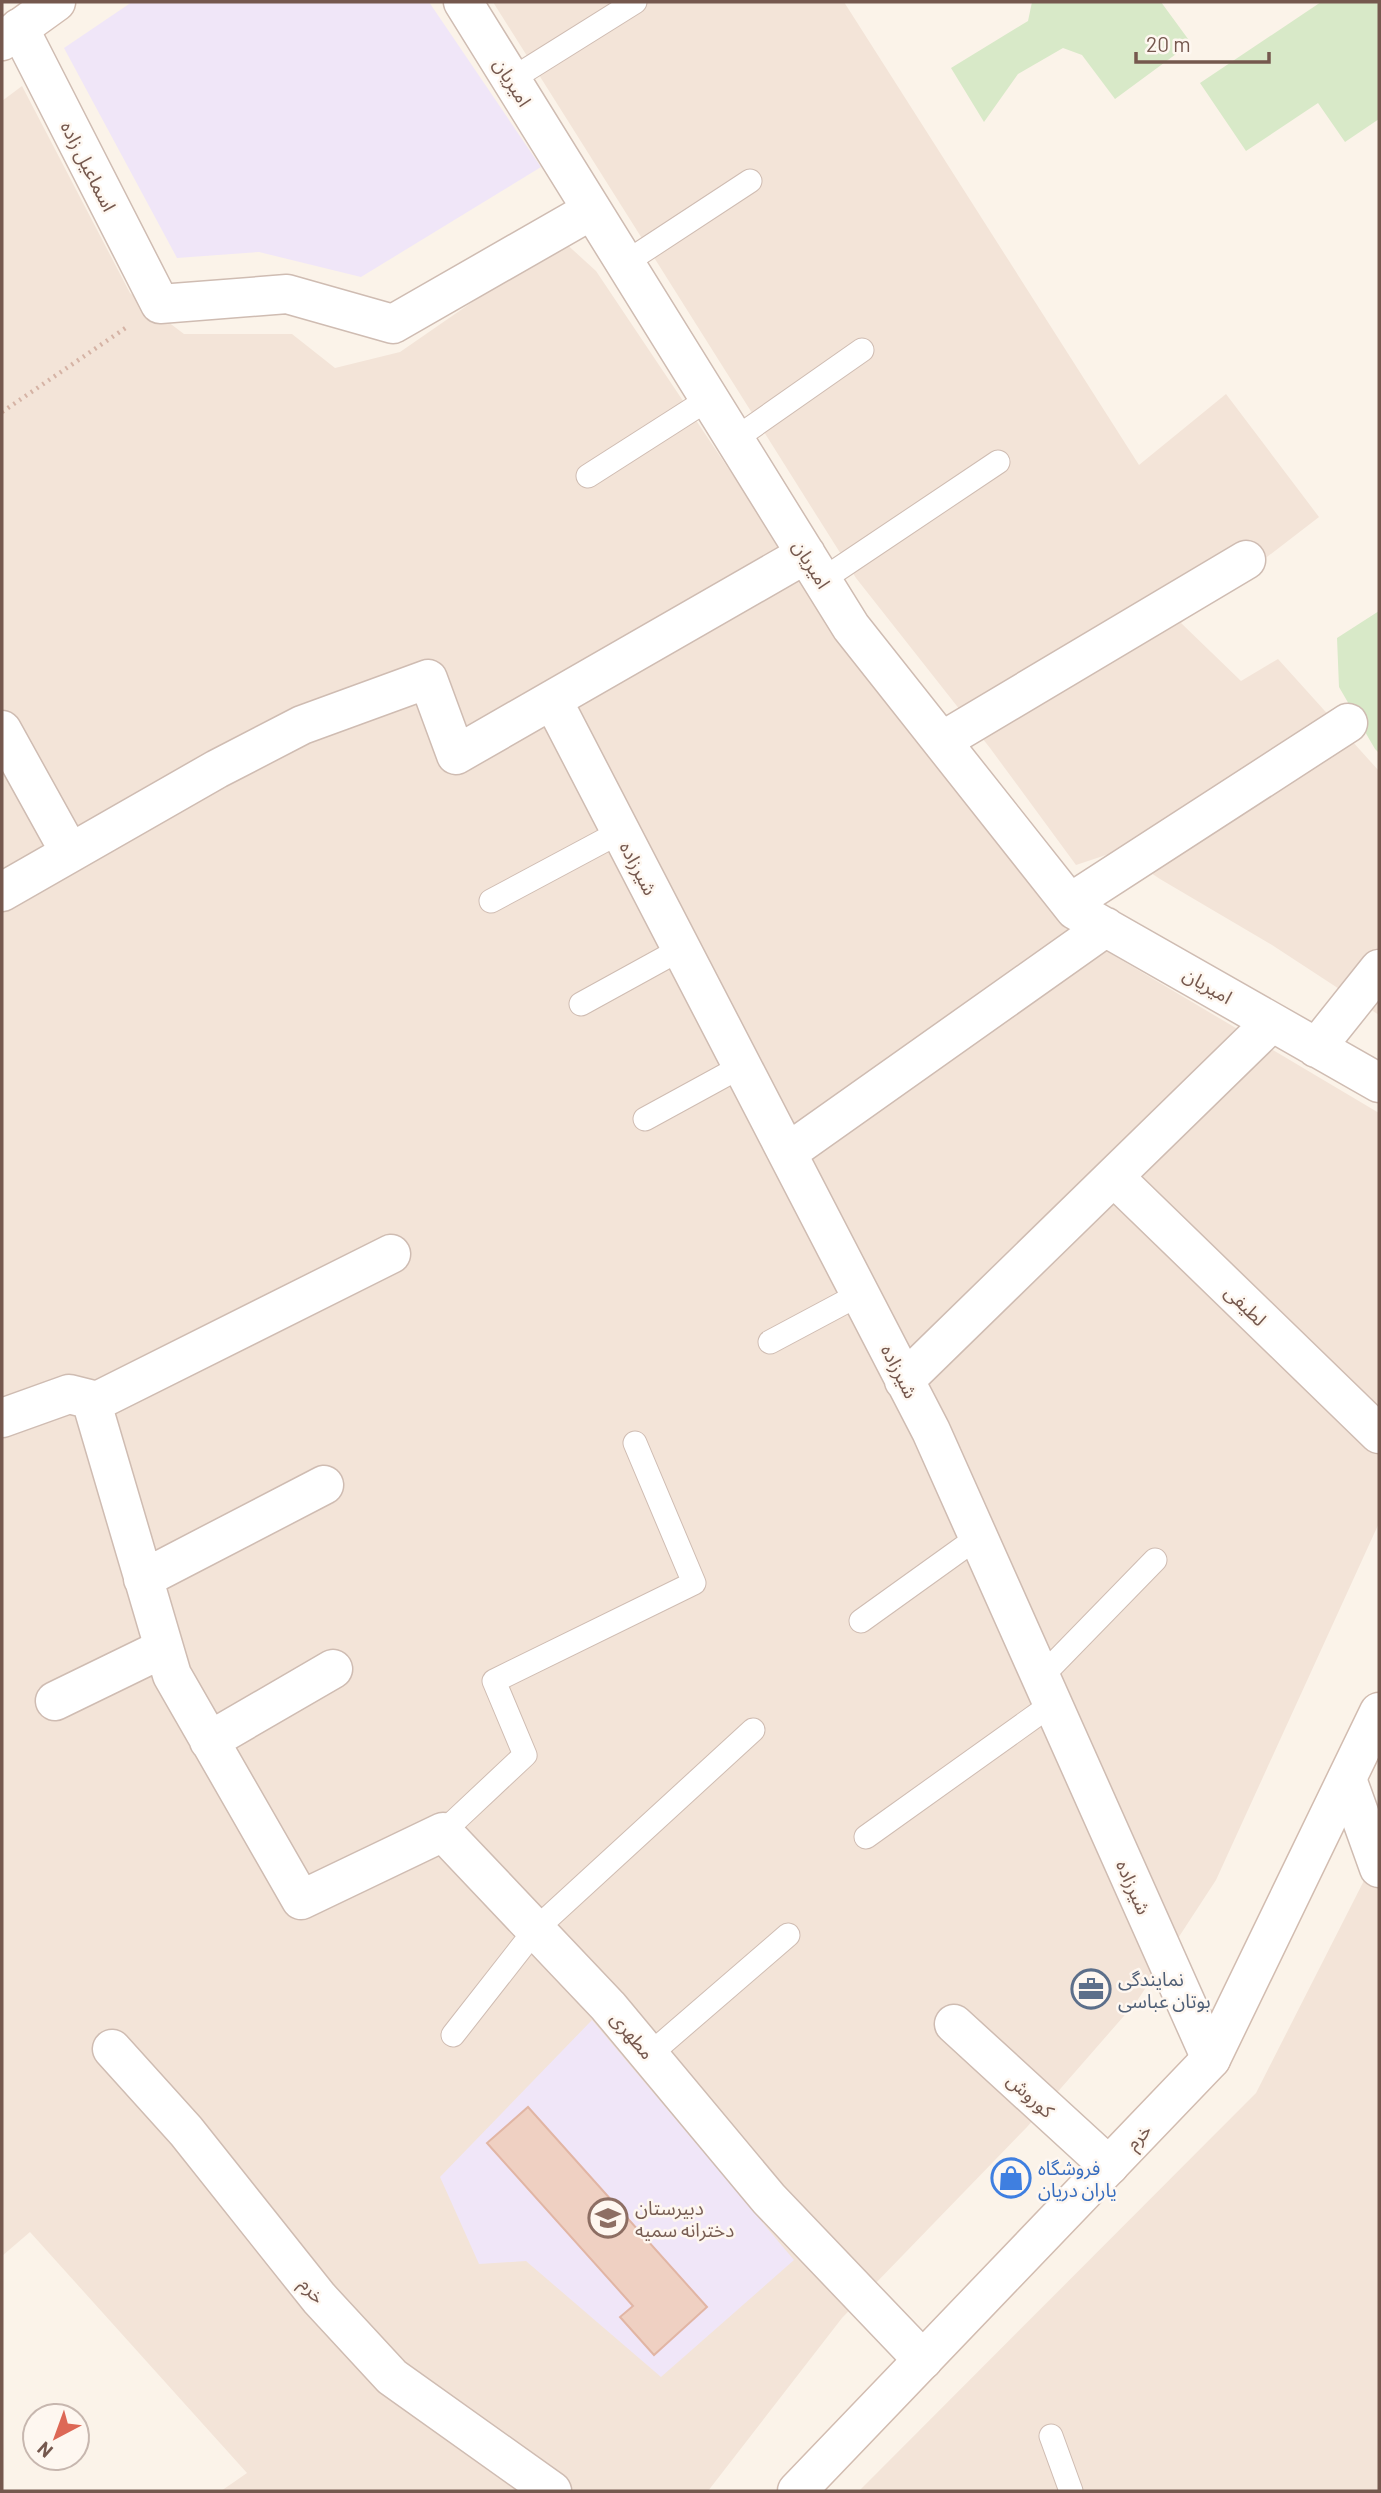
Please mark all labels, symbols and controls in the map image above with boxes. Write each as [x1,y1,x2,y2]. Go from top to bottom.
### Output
scale bar [1136,21,1269,65]
text: 20 m [1146,31,1191,56]
street label: امیریان [488,54,537,111]
street label: اسماعیل زاده [56,117,121,215]
street label: امیریان [787,536,836,593]
street label: شیرزاده [615,837,663,899]
street label: امیریان [1179,962,1237,1009]
street label: لطیفی [1220,1280,1272,1331]
street label: شیرزاده [876,1340,923,1402]
street label: شیرزاده [1111,1856,1156,1918]
place label: نمایندگی بوتان عباسی [1118,1967,1211,2013]
office icon: نمایندگی بوتان عباسی [1070,1968,1112,2010]
street label: مطهری [606,2007,660,2064]
street label: کوروش [1002,2068,1060,2124]
street label: خرم [1120,2118,1159,2157]
place label: فروشگاه یاران دریان [1038,2156,1117,2202]
shop icon: فروشگاه یاران دریان [990,2157,1032,2199]
place label: دبیرستان دخترانه سمیه [635,2196,734,2242]
school or university icon: دبیرستان دخترانه سمیه [587,2197,629,2239]
street label: خرم [292,2272,331,2310]
north arrow [21,2402,91,2472]
text: N [32,2437,57,2463]

